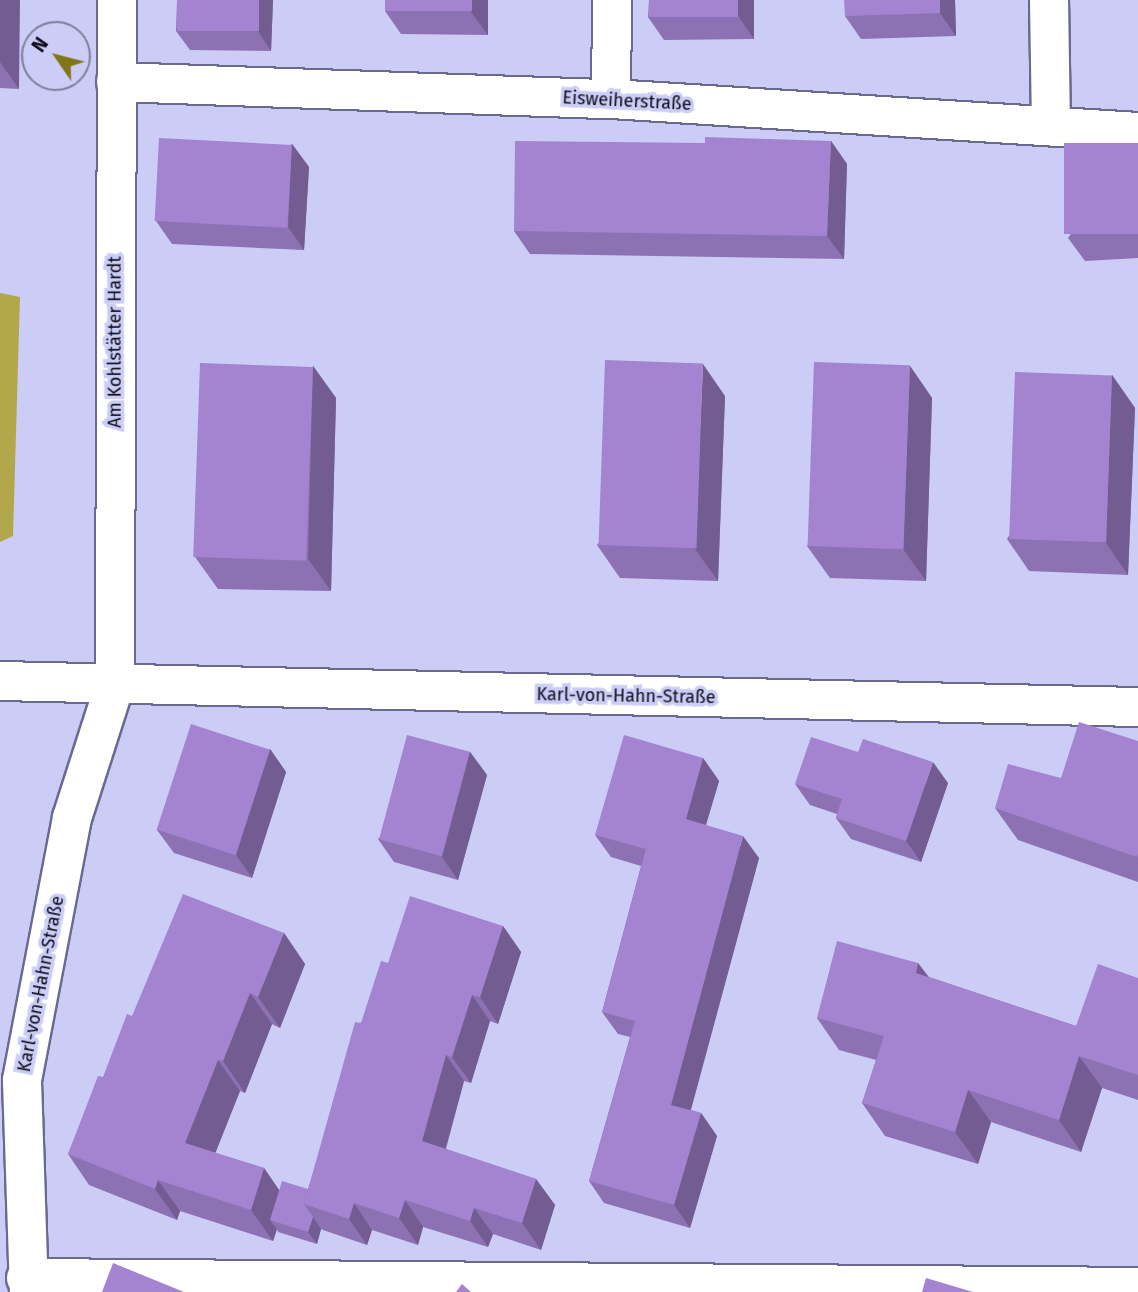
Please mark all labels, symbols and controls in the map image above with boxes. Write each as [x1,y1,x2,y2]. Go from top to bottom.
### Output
north arrow [21,21,91,91]
text: N [27,33,53,57]
street label: Eisweiherstraße [562,87,692,115]
street label: Am Kohlstätter Hardt [104,256,126,428]
street label: Karl-von-Hahn-Straße [536,684,716,708]
street label: Karl-von-Hahn-Straße [13,894,69,1074]

